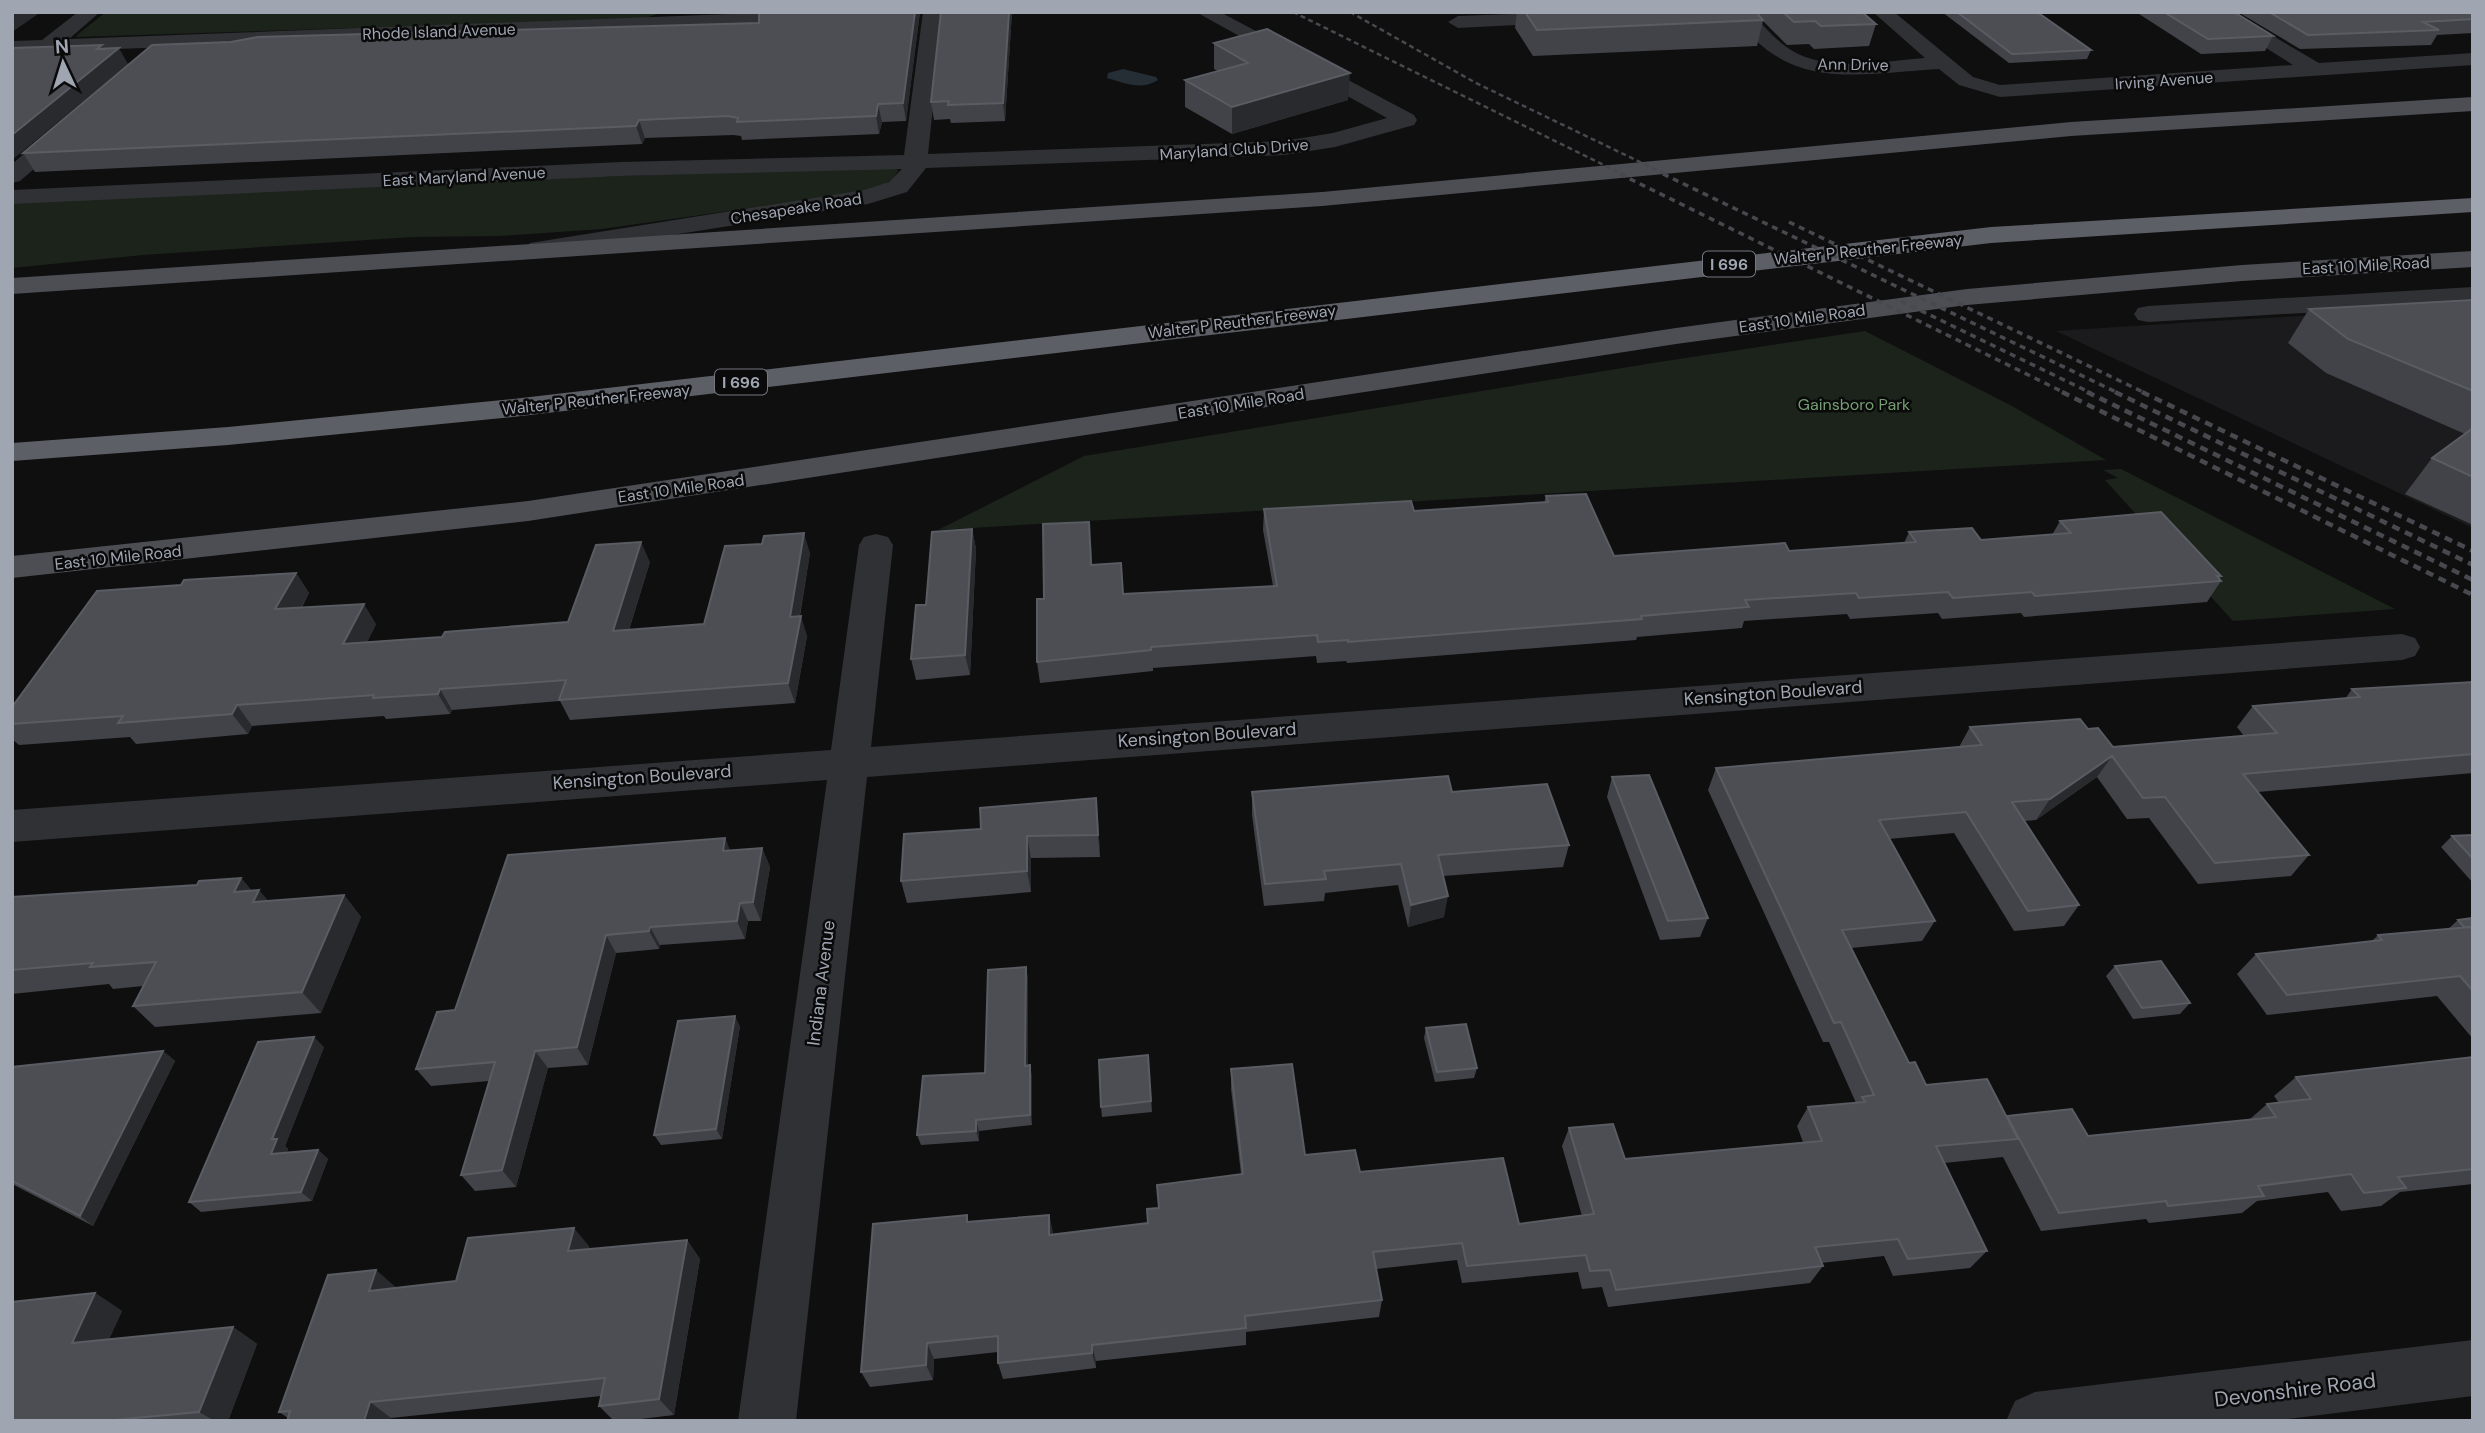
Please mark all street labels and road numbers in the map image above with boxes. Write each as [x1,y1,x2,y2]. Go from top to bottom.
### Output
street label: Rhode Island Avenue [362,18,516,45]
street label: Ann Drive [1817,53,1889,76]
street label: Irving Avenue [2114,67,2214,94]
street label: Maryland Club Drive [1159,134,1309,165]
street label: East Maryland Avenue [382,162,546,191]
street label: Chesapeake Road [729,188,863,229]
street label: Walter P Reuther Freeway [1773,229,1963,270]
road number: I 696 [1703,252,1755,276]
street label: East 10 Mile Road [2302,252,2430,279]
street label: East 10 Mile Road [1737,299,1867,338]
street label: Walter P Reuther Freeway [1147,300,1337,343]
road number: I 696 [715,370,767,394]
street label: Walter P Reuther Freeway [501,379,691,420]
street label: East 10 Mile Road [1176,383,1306,424]
street label: East 10 Mile Road [616,469,746,508]
street label: East 10 Mile Road [53,540,183,575]
street label: Kensington Boulevard [1683,675,1863,711]
street label: Kensington Boulevard [1117,717,1297,753]
street label: Kensington Boulevard [552,759,732,795]
street label: Indiana Avenue [801,919,841,1047]
street label: Devonshire Road [2213,1366,2377,1414]

